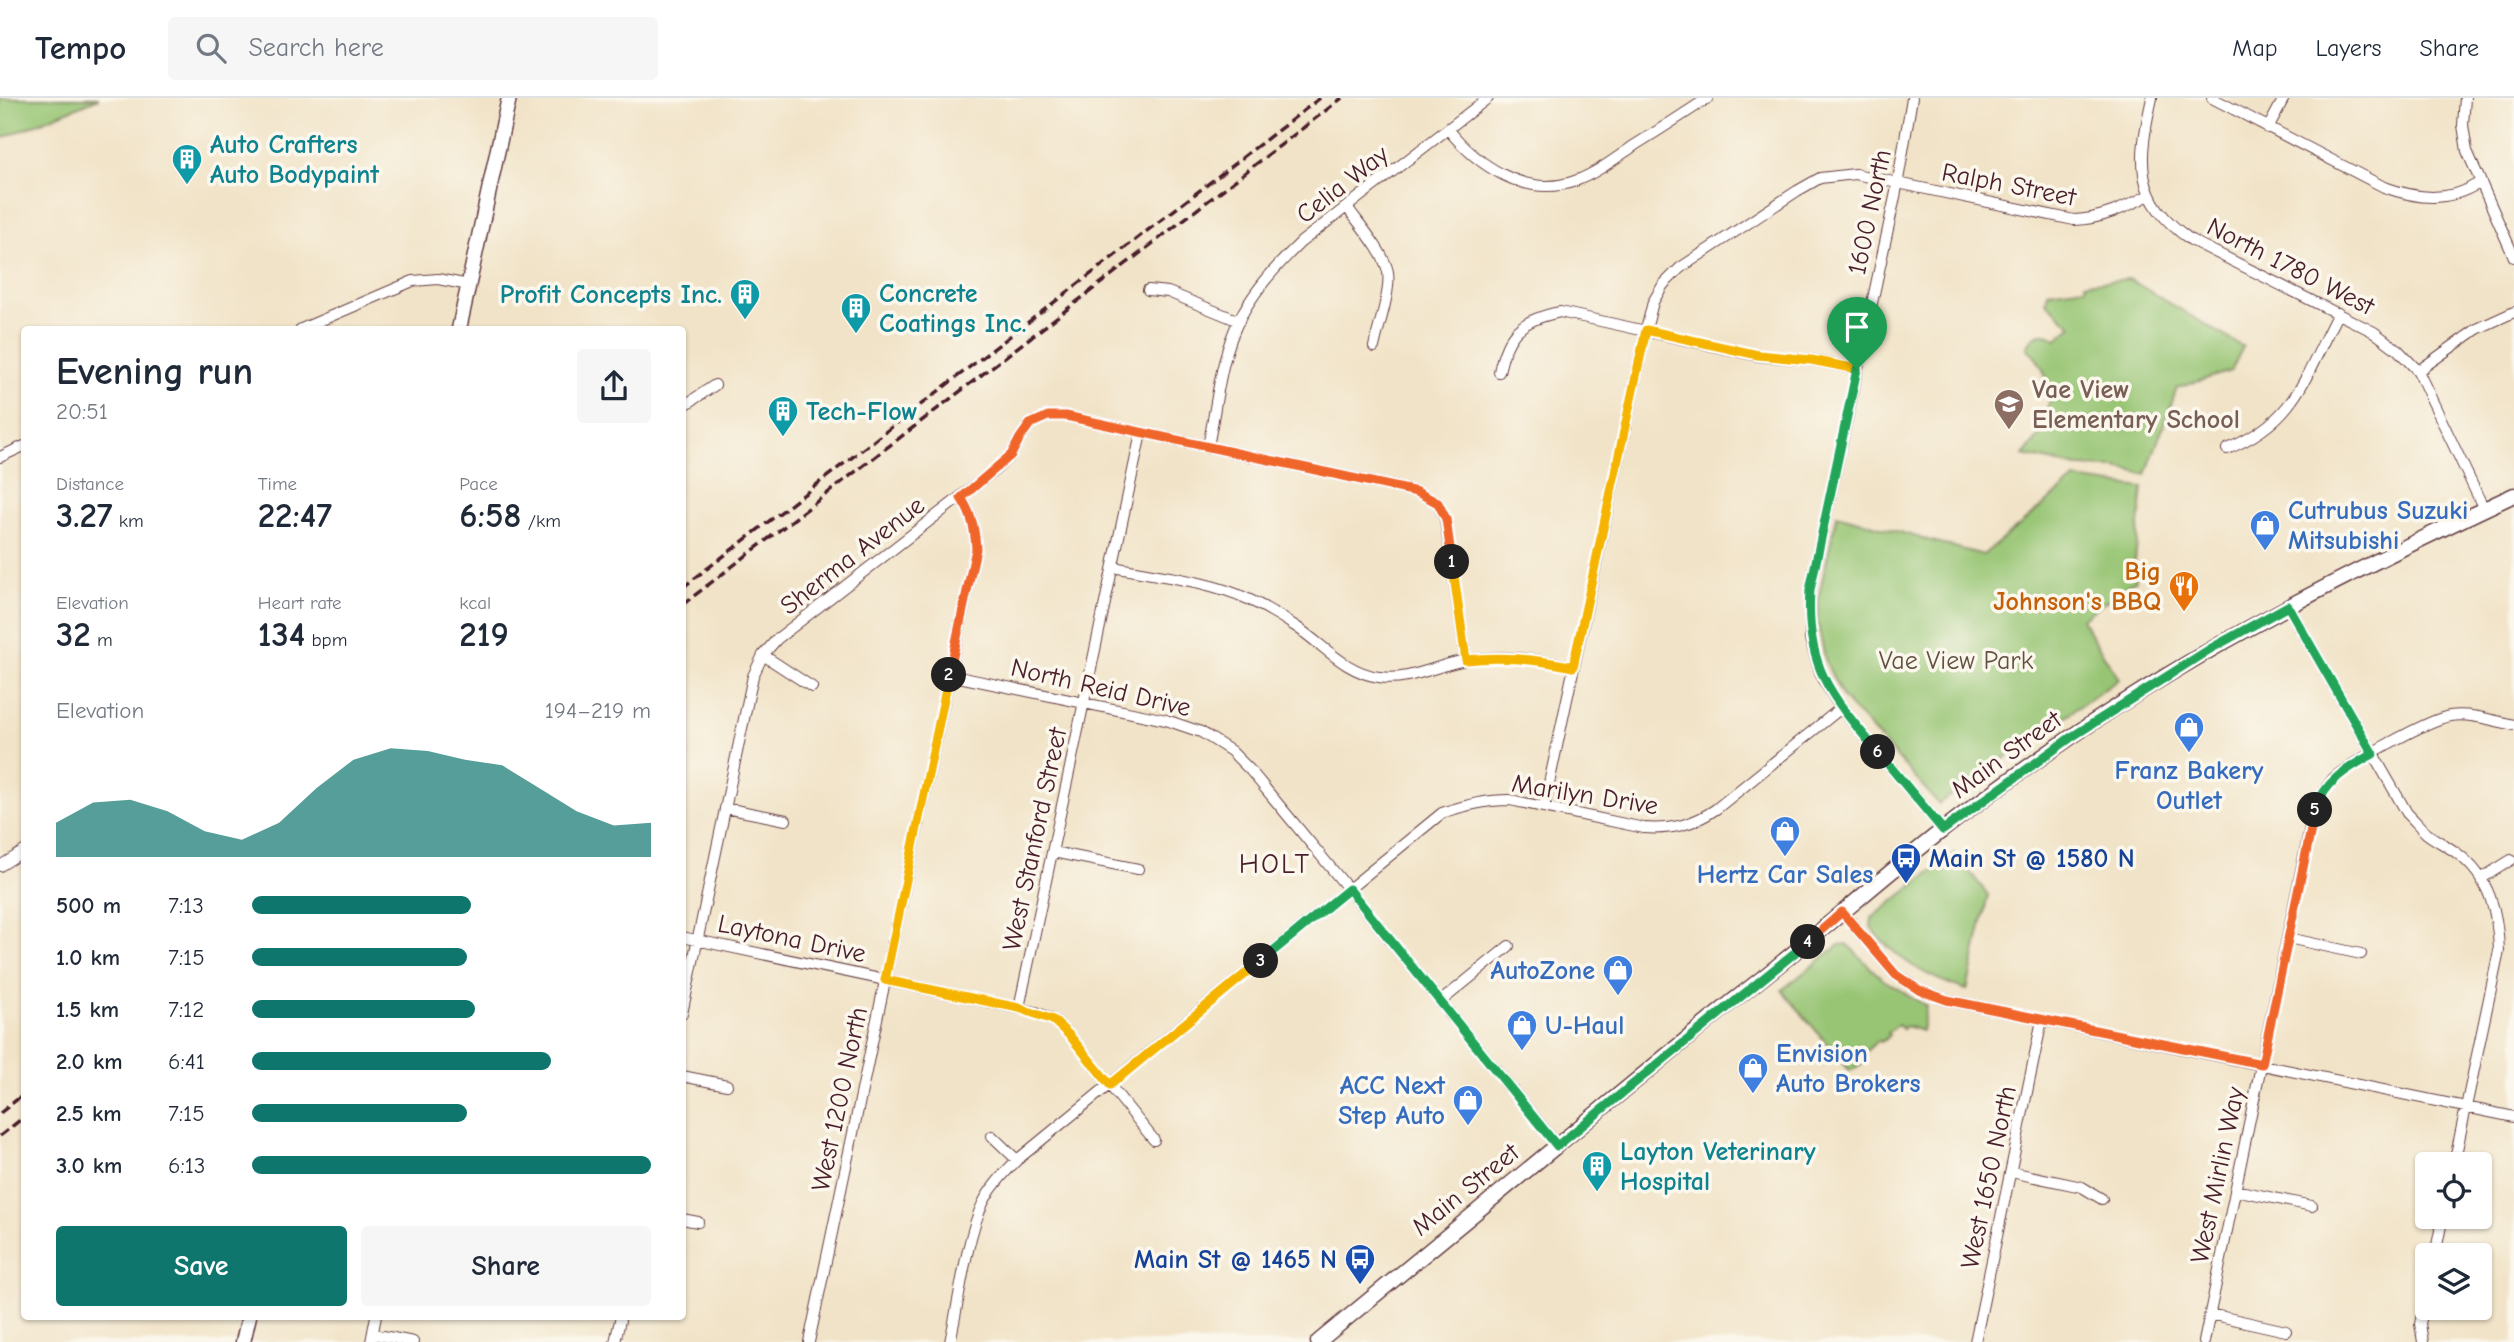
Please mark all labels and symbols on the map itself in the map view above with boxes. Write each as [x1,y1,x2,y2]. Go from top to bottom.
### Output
place label: Auto Crafters Auto Bodypaint [210,130,379,190]
street label: Celia Way [1291,139,1395,230]
building icon: Auto Crafters Auto Bodypaint [170,142,204,186]
street label: 1600 North [1842,147,1898,278]
street label: Ralph Street [1939,157,2080,213]
street label: North 1780 West [2202,212,2381,323]
building icon: Profit Concepts Inc. [728,277,762,321]
place label: Concrete Coatings Inc. [879,279,1026,339]
place label: Profit Concepts Inc. [500,280,722,310]
building icon: Concrete Coatings Inc. [839,291,873,335]
pin [1827,297,1887,369]
place label: Vae View Elementary School [2032,375,2240,435]
school or university icon: Vae View Elementary School [1992,387,2026,431]
building icon: Tech-Flow [766,394,800,438]
place label: Tech-Flow [806,397,918,427]
street label: Sherma Avenue [775,490,931,621]
place label: Cutrubus Suzuki Mitsubishi [2288,496,2468,556]
shop icon: Cutrubus Suzuki Mitsubishi [2248,508,2282,552]
pin: 1 [1434,545,1470,580]
place label: Big Johnson's BBQ [1993,557,2161,617]
restaurant icon: Big Johnson's BBQ [2167,569,2201,613]
park label: Vae View Park [1879,646,2034,676]
street label: North Reid Drive [1008,653,1194,723]
pin: 2 [932,658,967,692]
street label: Main Street [1945,704,2069,805]
shop icon: Franz Bakery Outlet [2172,710,2206,754]
street label: West Stanford Street [997,723,1074,953]
pin: 6 [1860,734,1896,770]
place label: Franz Bakery Outlet [2114,756,2264,816]
street label: Marilyn Drive [1510,769,1660,821]
pin: 5 [2298,792,2332,828]
shop icon: Hertz Car Sales [1768,814,1802,858]
bus stop icon: Main St @ 1580 N [1889,841,1923,885]
place label: Main St @ 1580 N [1929,844,2135,874]
district label: HOLT [1239,848,1311,880]
place label: Hertz Car Sales [1697,860,1873,890]
street label: Laytona Drive [715,909,869,969]
pin: 4 [1790,924,1826,960]
pin: 3 [1244,944,1278,978]
shop icon: AutoZone [1601,953,1635,997]
place label: AutoZone [1491,956,1595,986]
street label: West 1200 North [806,1004,874,1194]
shop icon: U-Haul [1505,1008,1539,1052]
place label: U-Haul [1545,1011,1624,1041]
place label: Envision Auto Brokers [1776,1039,1920,1099]
shop icon: Envision Auto Brokers [1736,1051,1770,1095]
place label: ACC Next Step Auto [1338,1071,1445,1131]
shop icon: ACC Next Step Auto [1451,1083,1485,1127]
street label: West 1650 North [1955,1083,2023,1271]
street label: West Mirlin Way [2185,1084,2251,1266]
street label: Main Street [1406,1136,1527,1242]
place label: Layton Veterinary Hospital [1620,1137,1816,1197]
building icon: Layton Veterinary Hospital [1580,1149,1614,1193]
bus stop icon: Main St @ 1465 N [1343,1242,1377,1286]
place label: Main St @ 1465 N [1134,1245,1337,1275]

